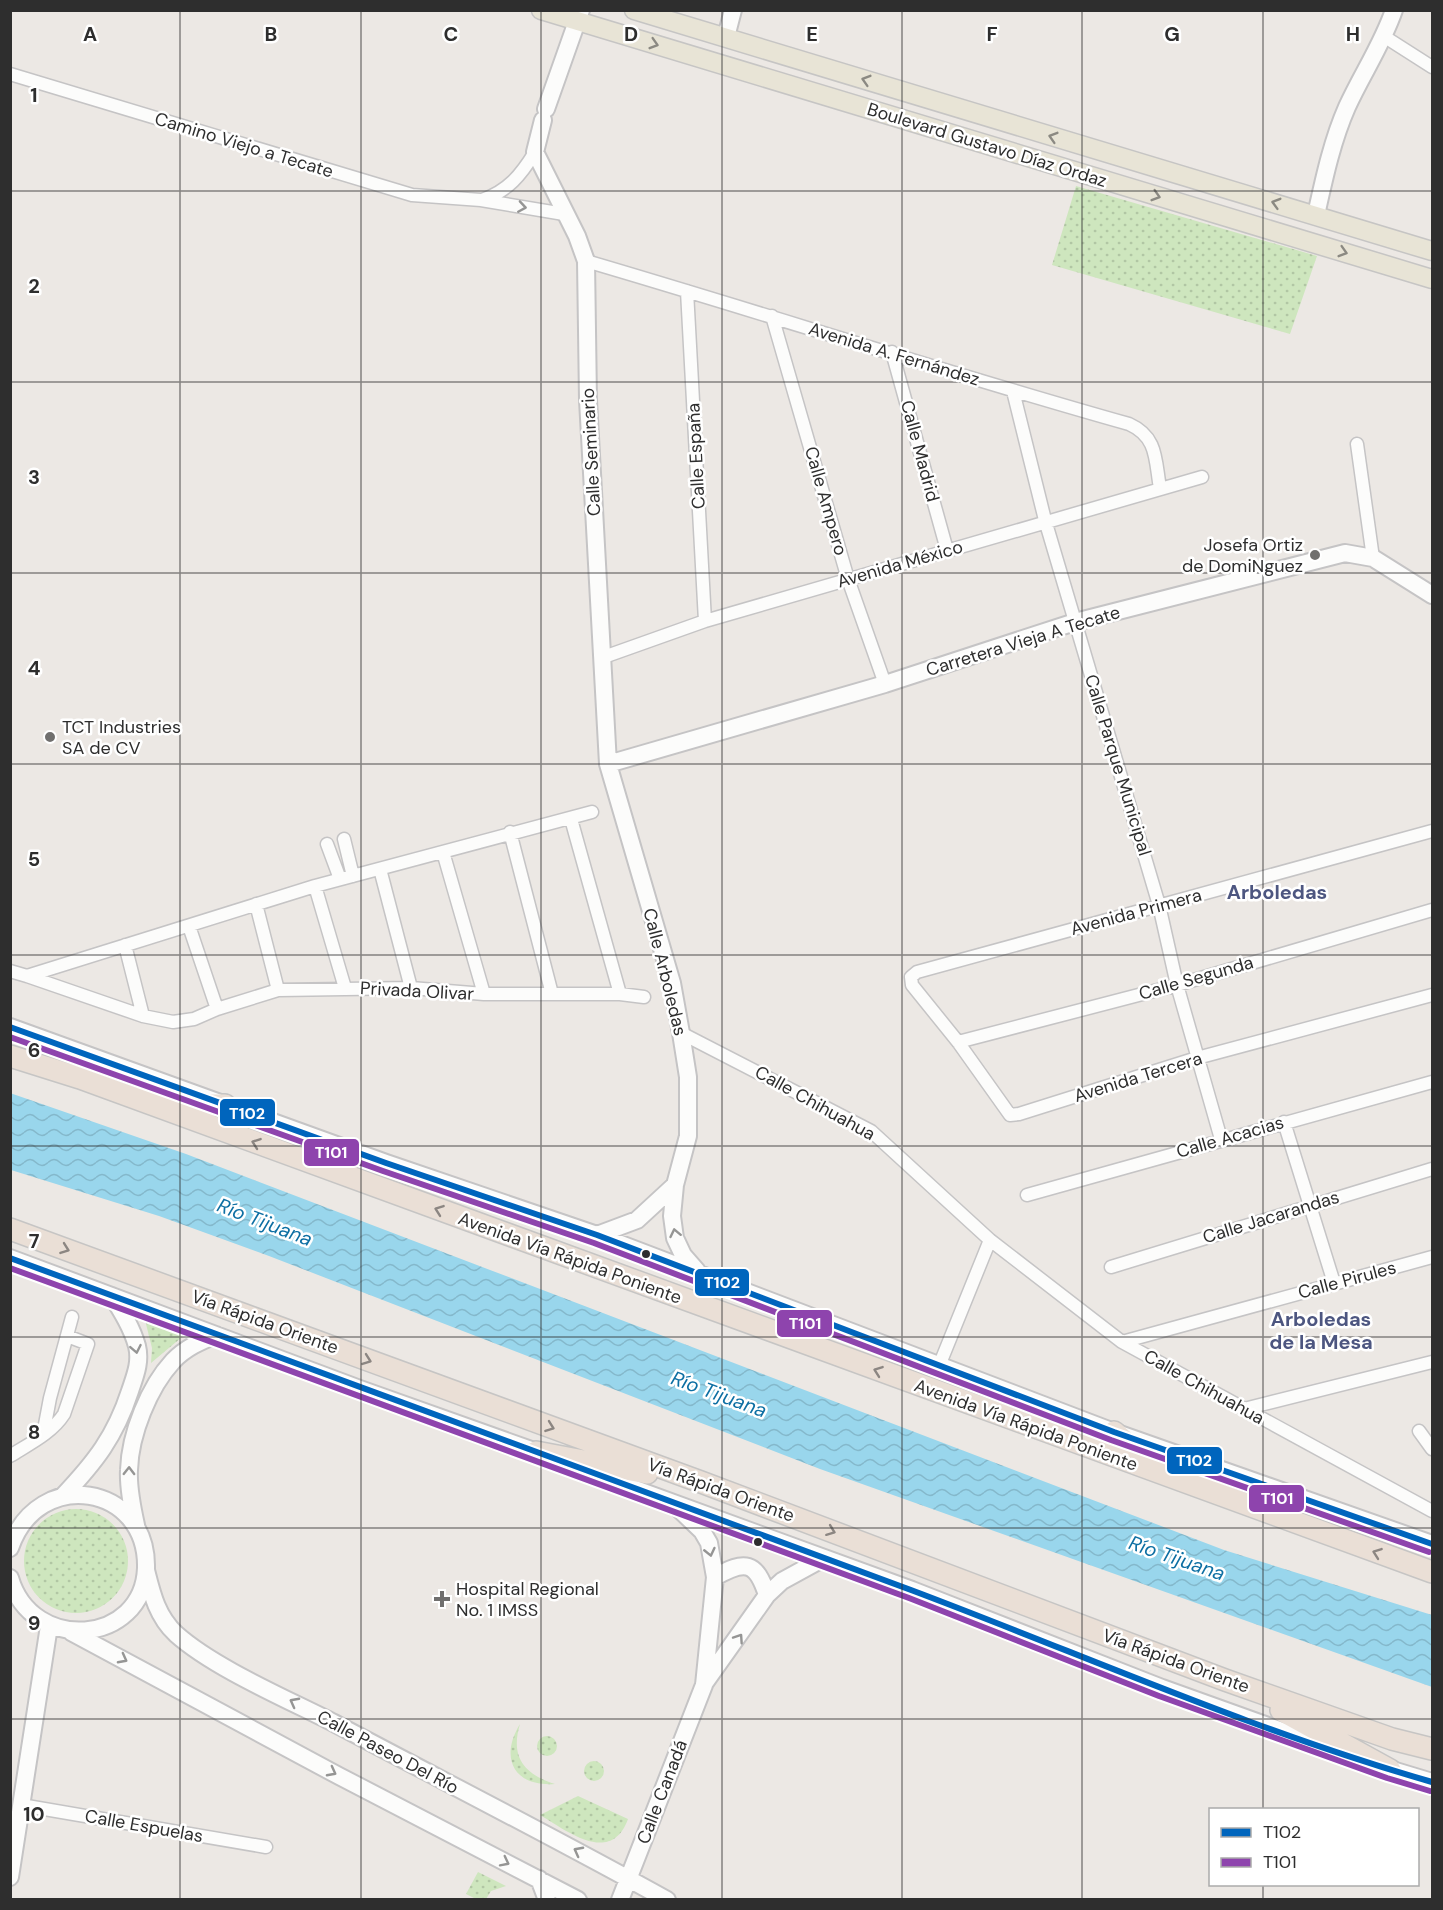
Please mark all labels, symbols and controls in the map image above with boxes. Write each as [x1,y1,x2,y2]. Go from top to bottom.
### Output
text: A [83,21,97,47]
text: B [265,21,277,47]
text: C [444,21,458,47]
text: D [624,21,638,47]
text: E [806,21,818,47]
text: F [986,21,998,47]
text: G [1164,21,1180,47]
text: H [1346,21,1360,47]
one-way arrow [648,37,659,49]
one-way arrow [861,75,872,87]
text: 1 [30,82,38,108]
street label: Boulevard Gustavo Díaz Ordaz [864,97,1110,193]
street label: Camino Viejo a Tecate [152,106,336,184]
one-way arrow [1048,132,1059,144]
one-way arrow [1151,189,1161,201]
one-way arrow [1271,198,1281,211]
one-way arrow [517,200,527,213]
one-way arrow [1337,245,1348,257]
text: 2 [28,273,40,299]
street label: Avenida A. Fernández [806,317,982,391]
street label: Calle Seminario [576,387,606,517]
street label: Calle Madrid [895,398,945,504]
street label: Calle España [681,402,711,510]
street label: Calle Ampero [799,444,853,558]
text: 3 [28,464,40,490]
place label: Josefa Ortiz de DomiNguez [1182,533,1303,578]
street label: Avenida México [834,535,966,593]
marker: Josefa Ortiz de DomiNguez [1308,548,1322,562]
street label: Carretera Vieja A Tecate [923,600,1123,682]
text: 4 [28,655,41,681]
street label: Calle Parque Municipal [1079,671,1157,859]
place label: TCT Industries SA de CV [62,715,181,760]
marker: TCT Industries SA de CV [43,730,57,744]
text: 5 [28,846,40,872]
district label: Arboledas [1227,879,1327,905]
street label: Avenida Primera [1068,883,1204,941]
street label: Calle Arboledas [638,906,692,1038]
street label: Calle Segunda [1136,950,1256,1006]
street label: Privada Olivar [360,976,475,1006]
text: 6 [28,1037,40,1063]
street label: Avenida Tercera [1071,1046,1205,1108]
street label: Calle Chihuahua [750,1060,880,1146]
line badge: T102 [219,1098,276,1127]
text: T102 [229,1103,265,1124]
street label: Calle Acacias [1173,1110,1287,1164]
one-way arrow [251,1137,262,1150]
line badge: T101 [303,1138,360,1167]
text: T101 [315,1142,347,1163]
street label: Calle Jacarandas [1200,1185,1342,1249]
water label: Río Tijuana [214,1192,316,1252]
one-way arrow [434,1204,445,1217]
street label: Avenida Vía Rápida Poniente [455,1206,685,1310]
text: 7 [29,1228,40,1254]
one-way arrow [670,1228,683,1238]
one-way arrow [60,1242,70,1255]
unlabelled marker [640,1248,652,1260]
street label: Calle Pirules [1295,1255,1399,1305]
line badge: T102 [694,1268,750,1297]
text: T102 [704,1272,740,1293]
street label: Vía Rápida Oriente [188,1284,342,1360]
district label: Arboledas de la Mesa [1269,1306,1373,1355]
line badge: T101 [776,1309,833,1338]
text: T101 [789,1313,821,1334]
one-way arrow [129,1344,142,1354]
street label: Calle Chihuahua [1139,1344,1269,1430]
one-way arrow [361,1352,372,1365]
water label: Río Tijuana [668,1365,770,1423]
one-way arrow [874,1366,885,1378]
street label: Avenida Vía Rápida Poniente [911,1373,1141,1477]
text: 8 [28,1419,40,1445]
one-way arrow [544,1420,555,1432]
line badge: T102 [1166,1446,1223,1475]
text: T102 [1176,1450,1212,1471]
street label: Vía Rápida Oriente [644,1452,798,1528]
one-way arrow [123,1466,135,1475]
line badge: T101 [1248,1484,1305,1513]
text: T101 [1261,1488,1293,1509]
one-way arrow [825,1524,836,1537]
water label: Río Tijuana [1126,1529,1228,1587]
unlabelled marker [752,1536,764,1548]
one-way arrow [703,1546,716,1556]
one-way arrow [1373,1547,1383,1560]
place label: Hospital Regional No. 1 IMSS [456,1577,599,1622]
marker: Hospital Regional No. 1 IMSS [433,1590,451,1608]
text: 9 [28,1610,40,1636]
street label: Vía Rápida Oriente [1099,1623,1253,1699]
one-way arrow [732,1633,743,1644]
one-way arrow [117,1652,127,1663]
one-way arrow [289,1698,300,1710]
street label: Calle Paseo Del Río [313,1705,463,1799]
street label: Calle Canadá [631,1737,693,1847]
one-way arrow [325,1765,336,1776]
text: 10 [23,1801,45,1827]
street label: Calle Espuelas [83,1804,205,1848]
legend [1209,1808,1419,1886]
text: T102 [1263,1820,1301,1844]
one-way arrow [574,1846,585,1858]
text: T101 [1263,1850,1297,1874]
one-way arrow [498,1854,509,1866]

